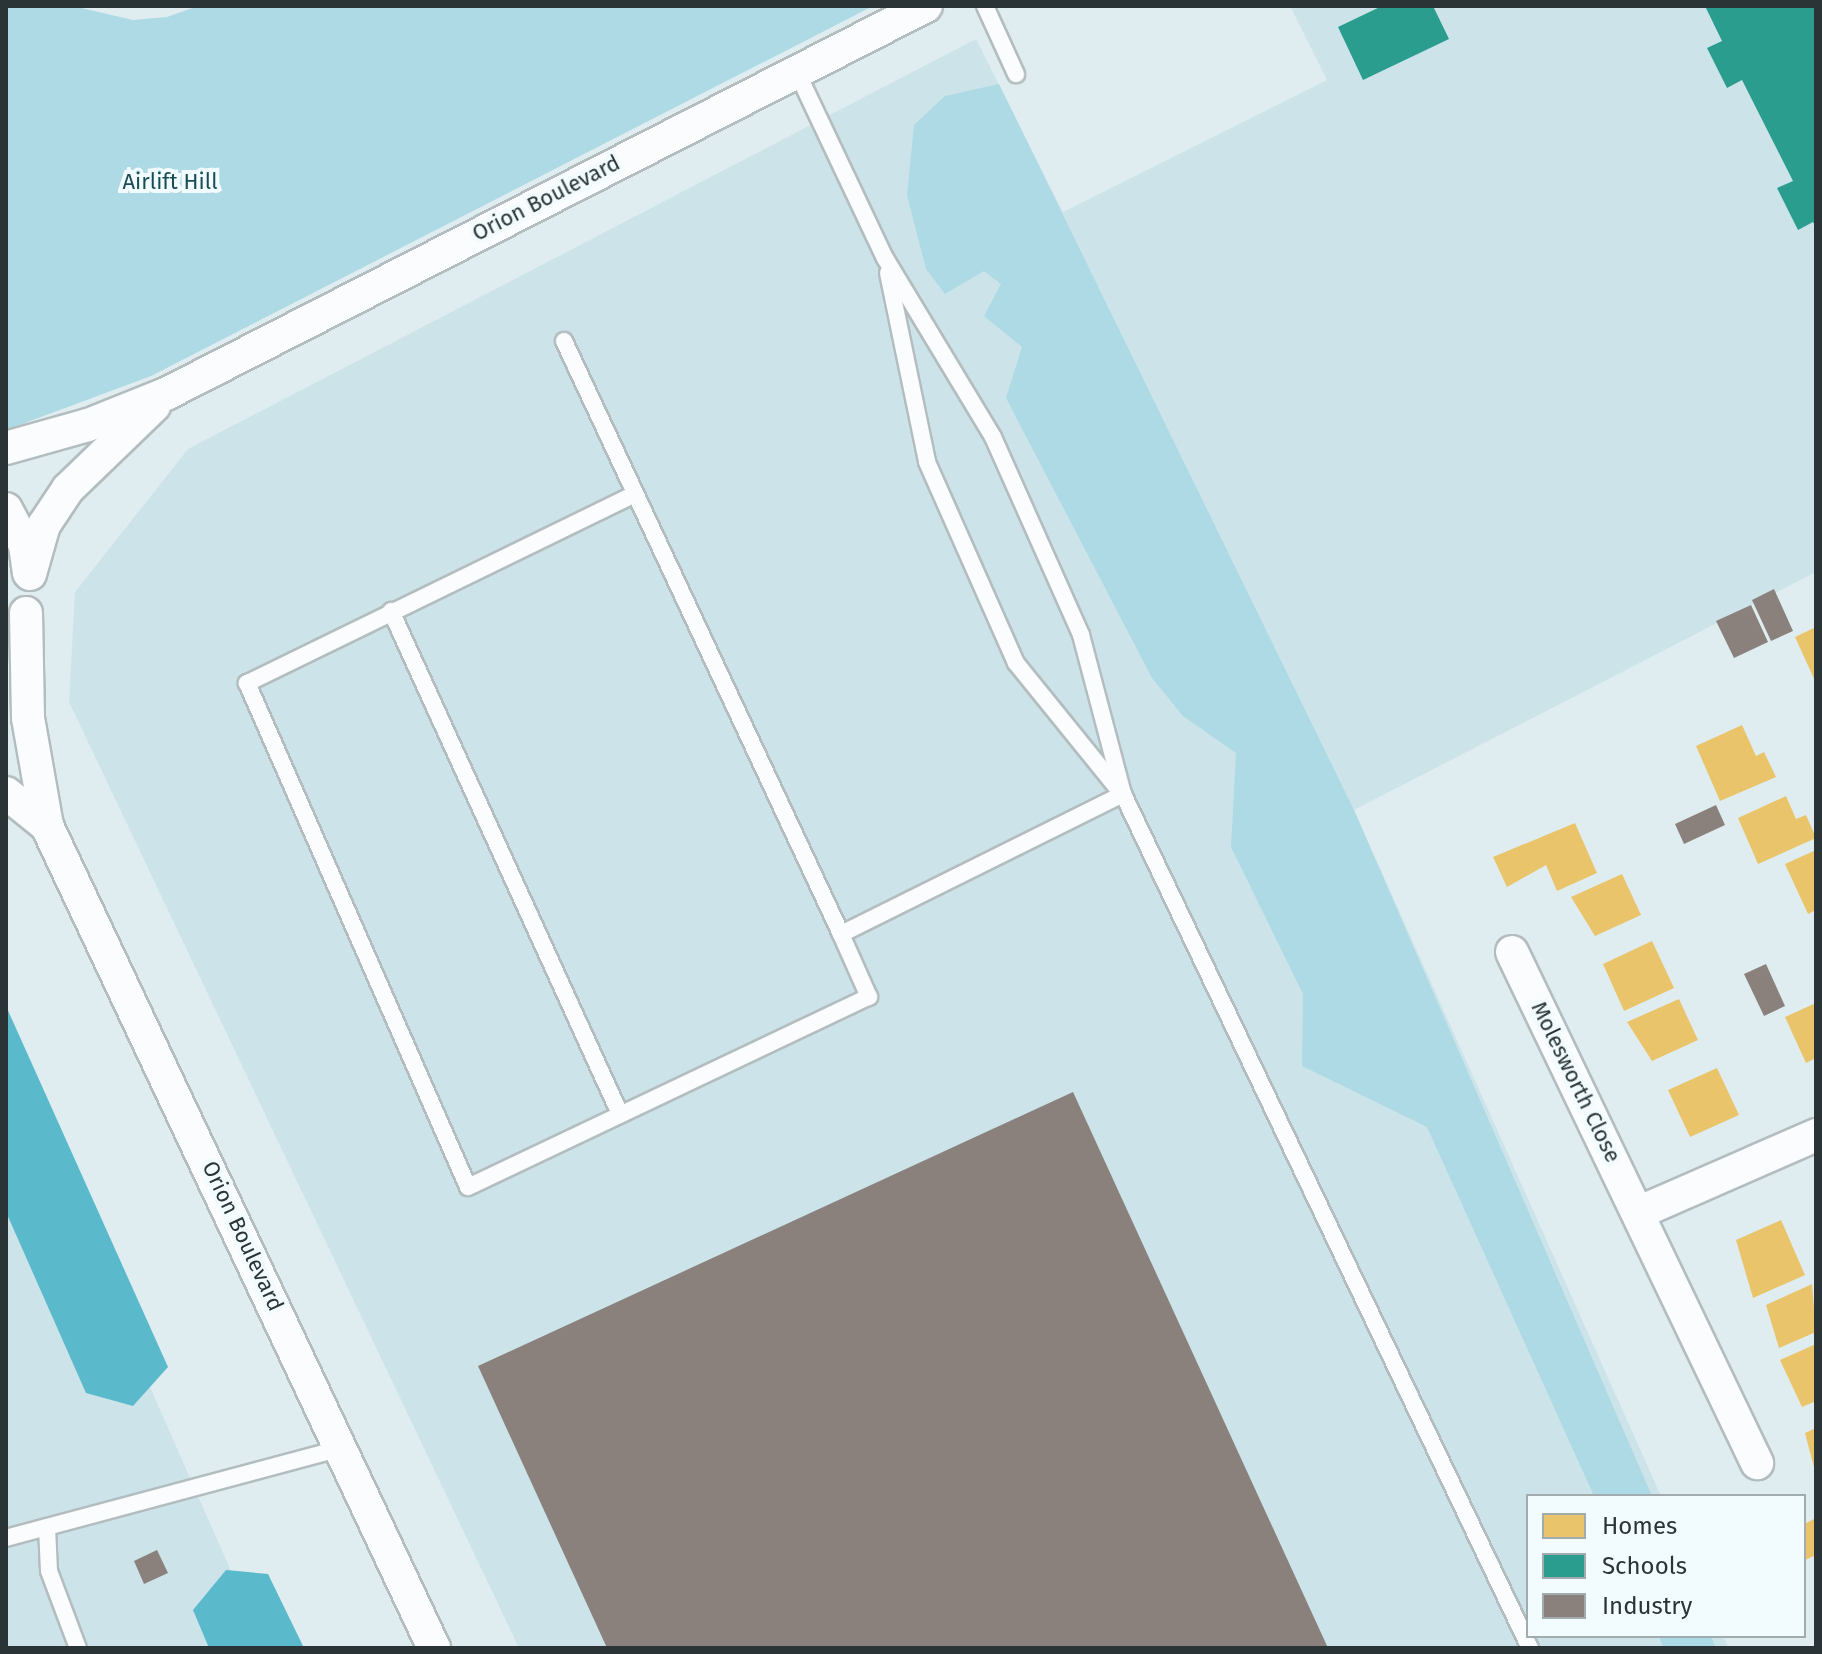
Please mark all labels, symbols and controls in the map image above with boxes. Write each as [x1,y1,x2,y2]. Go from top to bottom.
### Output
street label: Orion Boulevard [468,149,624,247]
park label: Airlift Hill [122,169,218,195]
street label: Molesworth Close [1526,997,1626,1167]
street label: Orion Boulevard [197,1157,289,1315]
legend [1526,1494,1806,1638]
text: Homes [1602,1512,1677,1540]
text: Schools [1602,1552,1687,1580]
text: Industry [1602,1592,1692,1620]

